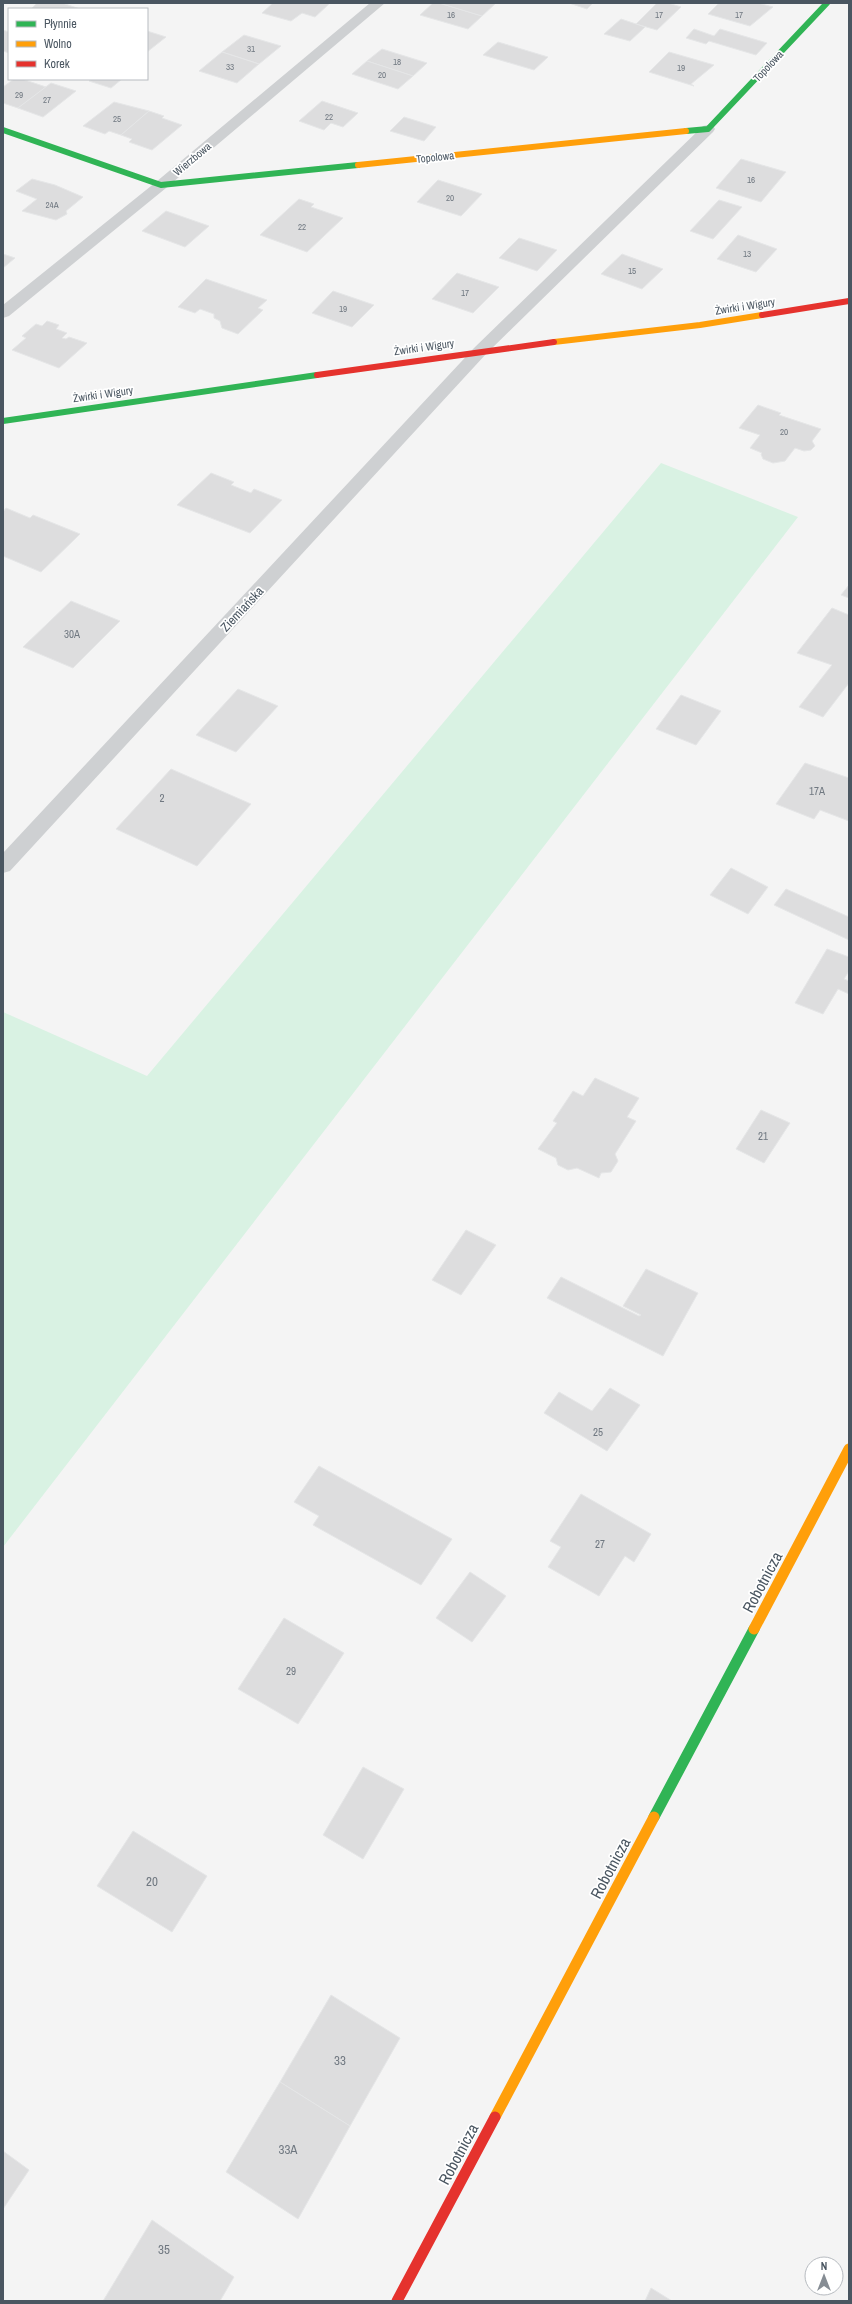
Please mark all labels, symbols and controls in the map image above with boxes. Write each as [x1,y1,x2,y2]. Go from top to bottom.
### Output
legend [8,8,148,80]
house number: 16 [447,9,455,21]
house number: 17 [655,9,663,21]
house number: 17 [735,9,743,21]
text: Płynnie [44,16,77,32]
text: Wolno [44,36,72,52]
house number: 31 [247,43,255,55]
street label: Topolowa [750,47,786,85]
text: Korek [44,56,70,72]
house number: 18 [393,56,401,68]
house number: 33 [226,61,234,73]
house number: 19 [677,62,685,74]
house number: 20 [378,69,386,81]
house number: 29 [15,89,23,101]
house number: 27 [43,94,51,106]
house number: 22 [325,111,333,123]
house number: 25 [113,113,121,125]
street label: Wierzbowa [170,139,214,179]
street label: Topolowa [415,148,455,166]
house number: 16 [747,174,755,186]
house number: 20 [446,192,454,204]
house number: 24A [45,199,59,211]
house number: 22 [298,221,306,233]
house number: 13 [743,248,751,260]
house number: 15 [628,265,636,277]
house number: 17 [461,287,469,299]
street label: Żwirki i Wigury [714,294,777,318]
house number: 19 [339,303,347,315]
street label: Żwirki i Wigury [393,336,455,358]
street label: Żwirki i Wigury [72,383,134,405]
house number: 20 [780,426,788,438]
street label: Ziemiańska [217,583,267,635]
house number: 30A [64,627,81,641]
house number: 17A [809,784,826,798]
house number: 2 [159,791,165,805]
house number: 21 [758,1129,768,1143]
house number: 25 [593,1425,603,1439]
house number: 27 [595,1537,605,1551]
street label: Robotnicza [737,1547,788,1616]
house number: 29 [286,1664,296,1678]
street label: Robotnicza [585,1833,636,1902]
house number: 20 [146,1873,158,1890]
house number: 33 [334,2052,346,2069]
street label: Robotnicza [433,2119,484,2188]
house number: 33A [279,2141,298,2158]
house number: 35 [158,2241,170,2258]
north arrow [804,2256,844,2296]
text: N [821,2259,827,2273]

